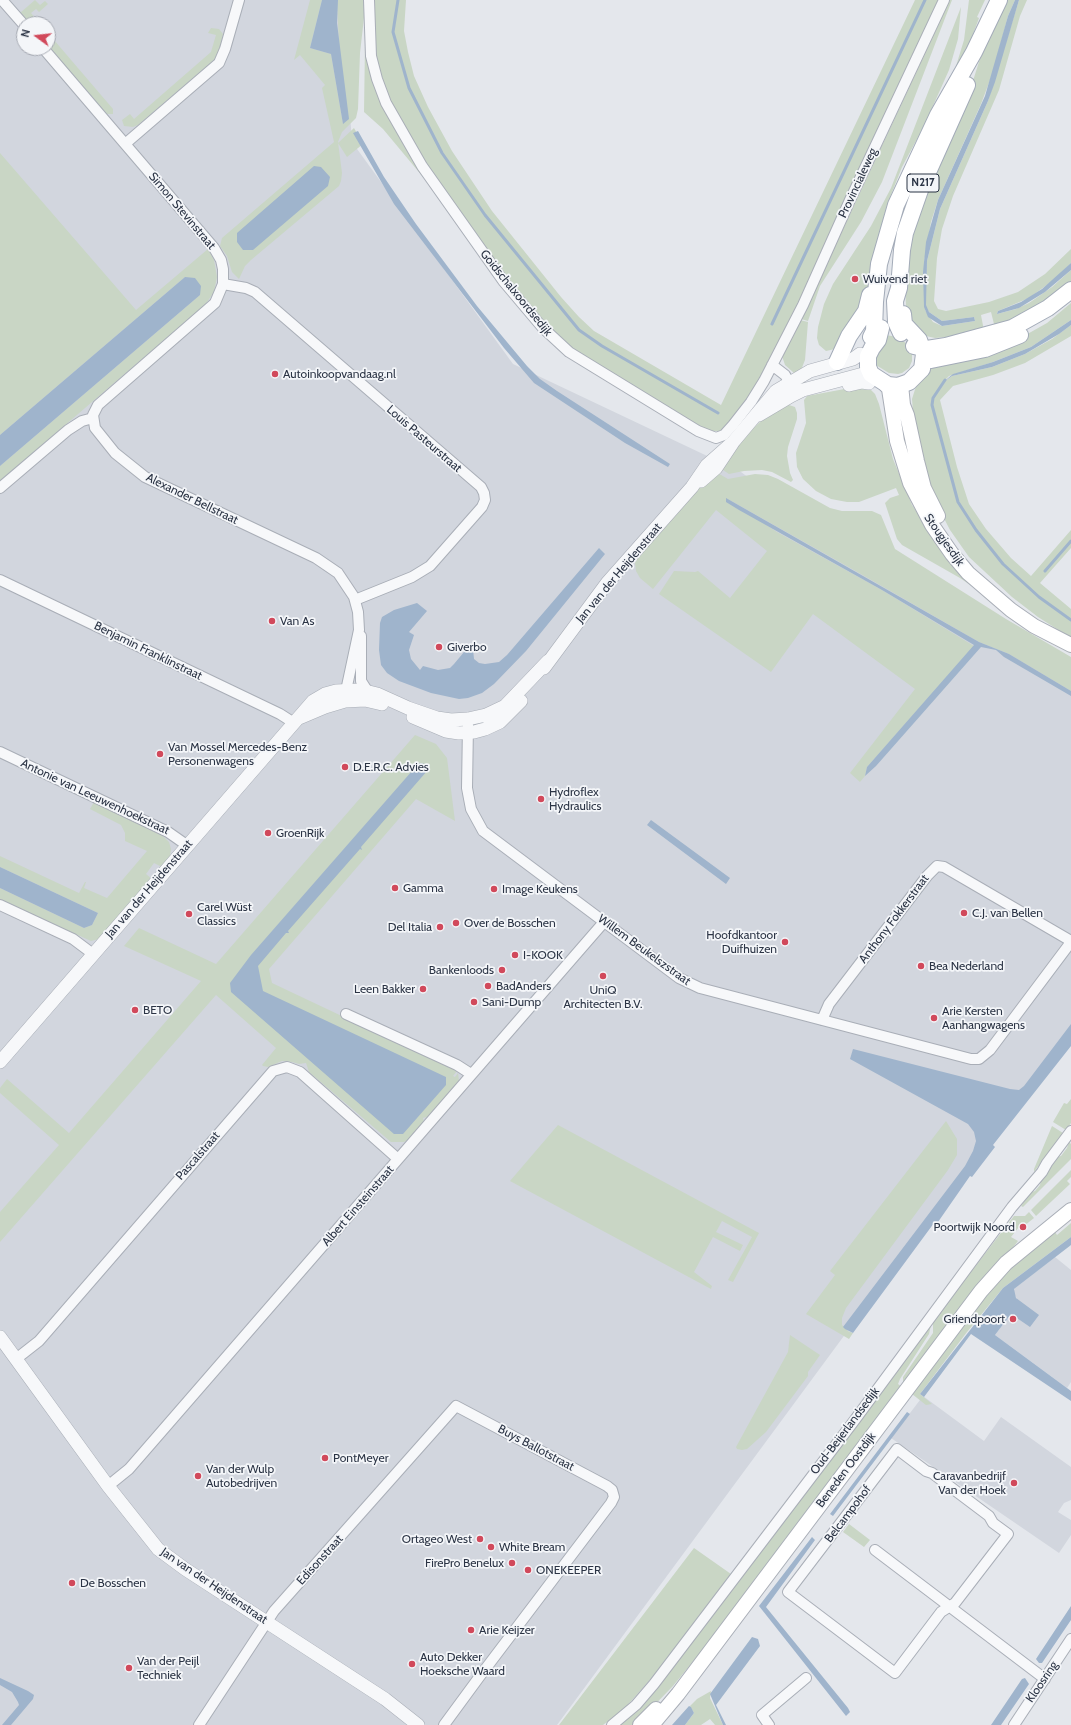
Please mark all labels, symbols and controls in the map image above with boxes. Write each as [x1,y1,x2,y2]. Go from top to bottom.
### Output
north arrow [16,16,56,56]
text: N [18,28,33,39]
street label: Provincialeweg [836,146,880,220]
street label: Simon Stevinstraat [146,170,218,252]
road number: N217 [907,174,939,192]
street label: Goidschalxoordsedijk [477,247,555,339]
place label: Wuivend riet [863,272,927,286]
marker: Wuivend riet [850,274,860,284]
place label: Autoinkoopvandaag.nl [283,367,396,381]
marker: Autoinkoopvandaag.nl [270,369,280,379]
street label: Louis Pasteurstraat [384,402,464,476]
street label: Alexander Bellstraat [144,470,240,528]
street label: Stougjesdijk [921,511,967,569]
street label: Jan van der Heijdenstraat [573,520,665,626]
place label: Van As [280,614,314,628]
marker: Van As [267,616,277,626]
street label: Benjamin Franklinstraat [92,619,204,683]
place label: Giverbo [447,640,487,654]
marker: Giverbo [434,642,444,652]
place label: Van Mossel Mercedes-Benz Personenwagens [168,740,307,768]
marker: Van Mossel Mercedes-Benz Personenwagens [155,749,165,759]
street label: Antonie van Leeuwenhoekstraat [18,756,172,838]
place label: D.E.R.C. Advies [353,760,429,774]
marker: D.E.R.C. Advies [340,762,350,772]
place label: Hydroflex Hydraulics [549,785,602,813]
marker: Hydroflex Hydraulics [536,794,546,804]
place label: GroenRijk [276,826,324,840]
marker: GroenRijk [263,828,273,838]
street label: Jan van der Heijdenstraat [102,837,196,941]
street label: Anthony Fokkerstraat [856,872,932,966]
place label: Gamma [403,881,444,895]
place label: Image Keukens [502,882,578,896]
marker: Gamma [390,883,400,893]
marker: Image Keukens [489,884,499,894]
place label: Carel Wüst Classics [197,900,252,928]
place label: C.J. van Bellen [972,906,1043,920]
marker: C.J. van Bellen [959,908,969,918]
marker: Carel Wüst Classics [184,909,194,919]
street label: Willem Beukelszstraat [595,911,693,989]
place label: Over de Bosschen [464,916,556,930]
marker: Over de Bosschen [451,918,461,928]
place label: Del Italia [388,920,432,934]
marker: Del Italia [435,922,445,932]
place label: Hoofdkantoor Duifhuizen [706,928,777,956]
marker: Hoofdkantoor Duifhuizen [780,937,790,947]
place label: I-KOOK [523,948,563,962]
marker: I-KOOK [510,950,520,960]
place label: Bea Nederland [929,959,1004,973]
marker: Bea Nederland [916,961,926,971]
place label: Bankenloods [429,963,494,977]
marker: Bankenloods [497,965,507,975]
marker: UniQ Architecten B.V. [598,971,608,981]
place label: BadAnders [496,979,551,993]
marker: BadAnders [483,981,493,991]
place label: Leen Bakker [354,982,415,996]
place label: UniQ Architecten B.V. [563,983,643,1011]
marker: Leen Bakker [418,984,428,994]
place label: Sani-Dump [482,995,541,1009]
marker: Sani-Dump [469,997,479,1007]
place label: BETO [143,1003,172,1017]
place label: Arie Kersten Aanhangwagens [942,1004,1025,1032]
marker: BETO [130,1005,140,1015]
marker: Arie Kersten Aanhangwagens [929,1013,939,1023]
street label: Pascalstraat [173,1129,223,1183]
street label: Albert Einsteinstraat [319,1163,397,1249]
place label: Poortwijk Noord [934,1220,1015,1234]
marker: Poortwijk Noord [1018,1222,1028,1232]
place label: Griendpoort [943,1312,1005,1326]
marker: Griendpoort [1008,1314,1018,1324]
street label: Oud-Beijerlandsedijk [807,1384,883,1478]
street label: Buys Ballotstraat [495,1422,577,1474]
street label: Beneden Oostdijk [813,1430,879,1510]
place label: PontMeyer [333,1451,388,1465]
marker: PontMeyer [320,1453,330,1463]
place label: Van der Wulp Autobedrijven [206,1462,277,1490]
place label: Caravanbedrijf Van der Hoek [933,1469,1006,1497]
marker: Van der Wulp Autobedrijven [193,1471,203,1481]
marker: Caravanbedrijf Van der Hoek [1009,1478,1019,1488]
street label: Belcampohof [822,1482,874,1546]
street label: Edisonstraat [294,1532,346,1588]
place label: Ortageo West [402,1532,472,1546]
marker: Ortageo West [475,1534,485,1544]
place label: White Bream [499,1540,565,1554]
marker: White Bream [486,1542,496,1552]
street label: Jan van der Heijdenstraat [158,1545,270,1627]
place label: FirePro Benelux [425,1556,504,1570]
marker: FirePro Benelux [507,1558,517,1568]
place label: ONEKEEPER [536,1563,601,1577]
marker: ONEKEEPER [523,1565,533,1575]
place label: De Bosschen [80,1576,146,1590]
marker: De Bosschen [67,1578,77,1588]
place label: Arie Keijzer [479,1623,535,1637]
marker: Arie Keijzer [466,1625,476,1635]
place label: Auto Dekker Hoeksche Waard [420,1650,505,1678]
place label: Van der Peijl Techniek [137,1654,199,1682]
marker: Auto Dekker Hoeksche Waard [407,1659,417,1669]
street label: Kloosring [1023,1659,1061,1705]
marker: Van der Peijl Techniek [124,1663,134,1673]

